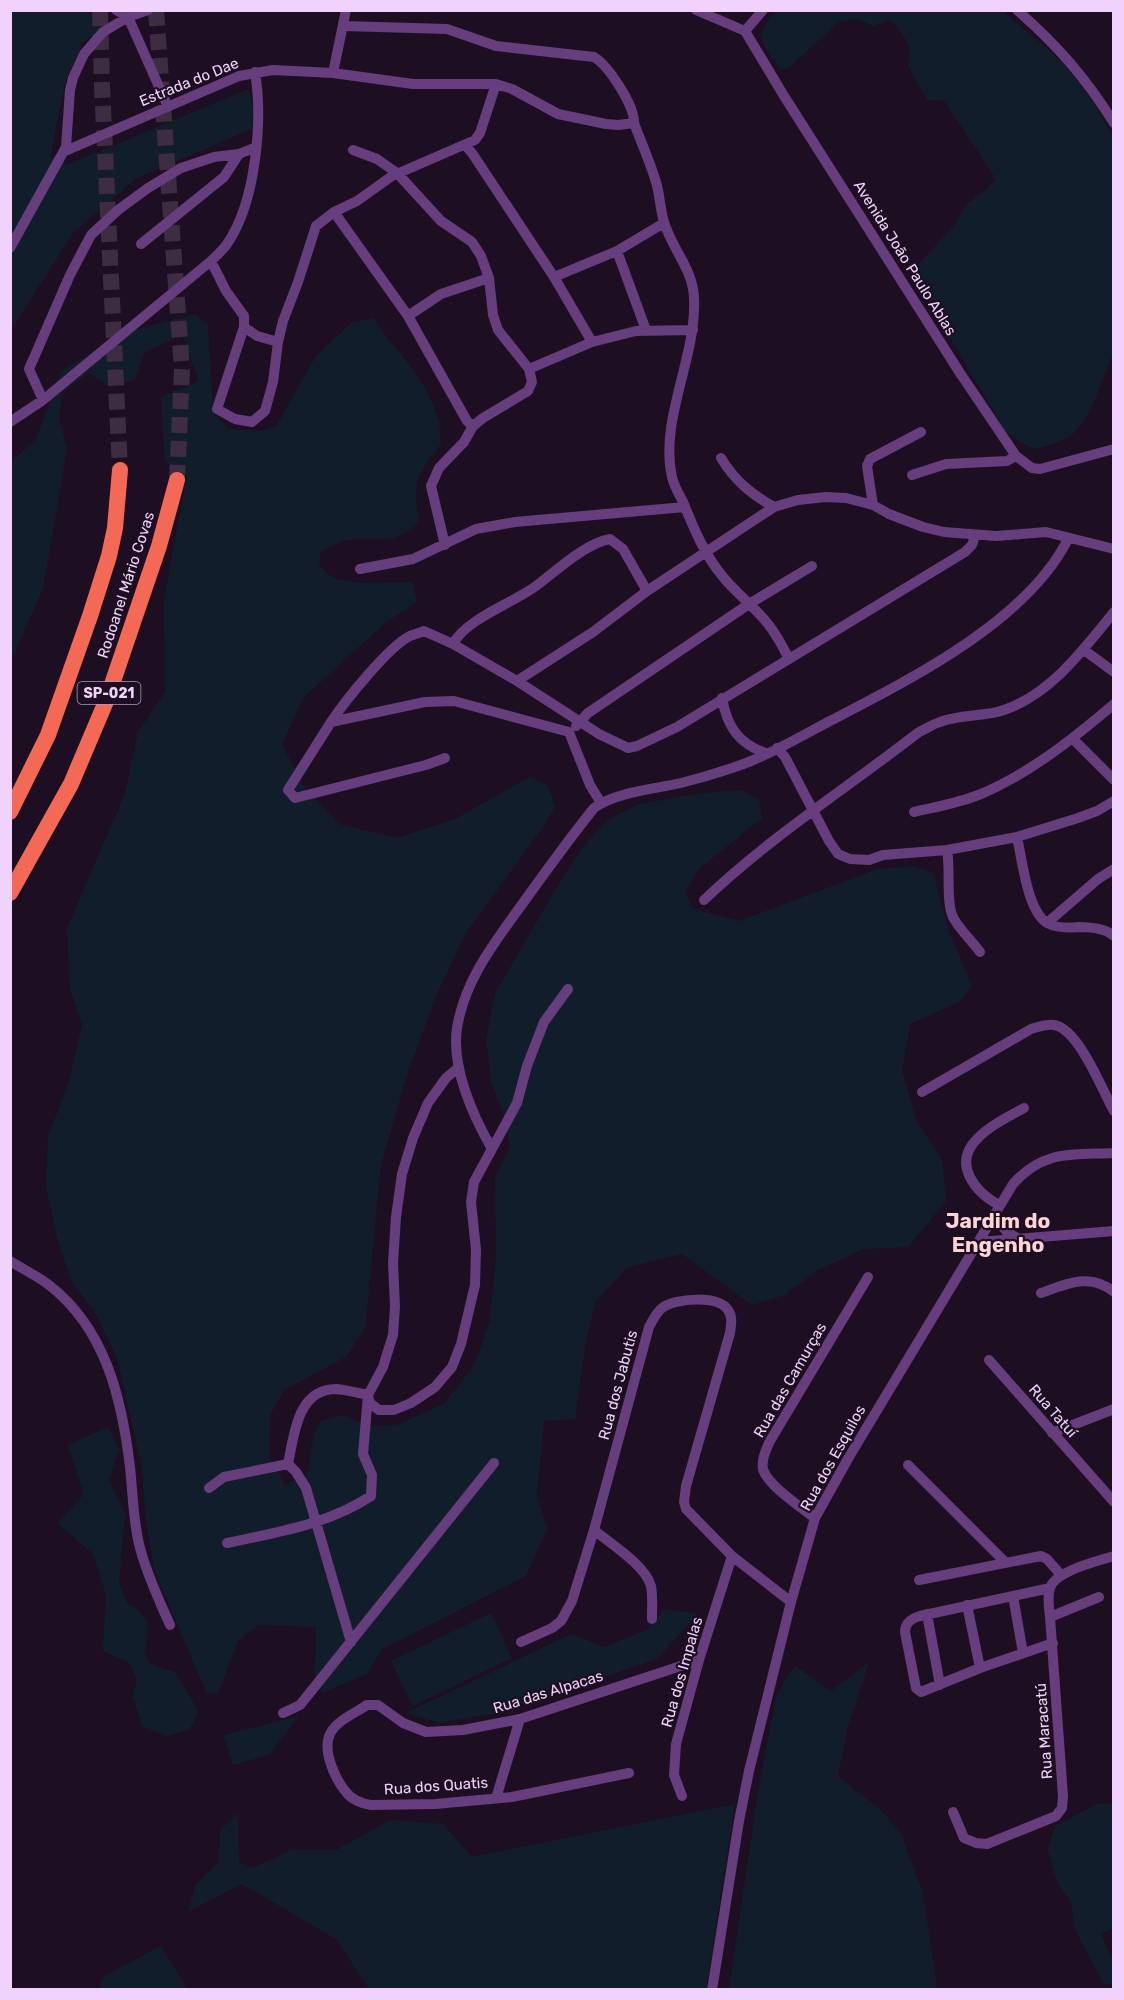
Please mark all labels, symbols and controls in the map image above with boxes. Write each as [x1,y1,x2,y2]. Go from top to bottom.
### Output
street label: Estrada do Dae [137,54,241,110]
street label: Avenida João Paulo Ablas [850,177,960,339]
street label: Rodoanel Mário Covas [94,509,158,661]
road number: SP-021 [78,682,140,704]
district label: Jardim do Engenho [946,1208,1050,1257]
street label: Rua das Camurças [750,1319,830,1441]
street label: Rua dos Jabutis [595,1328,641,1442]
street label: Rua Tatuí [1025,1381,1082,1442]
street label: Rua dos Esquilos [797,1402,870,1514]
street label: Rua dos Impalas [658,1614,706,1729]
street label: Rua das Alpacas [491,1667,606,1717]
street label: Rua Maracatú [1032,1682,1056,1780]
street label: Rua dos Quatis [383,1773,489,1799]

